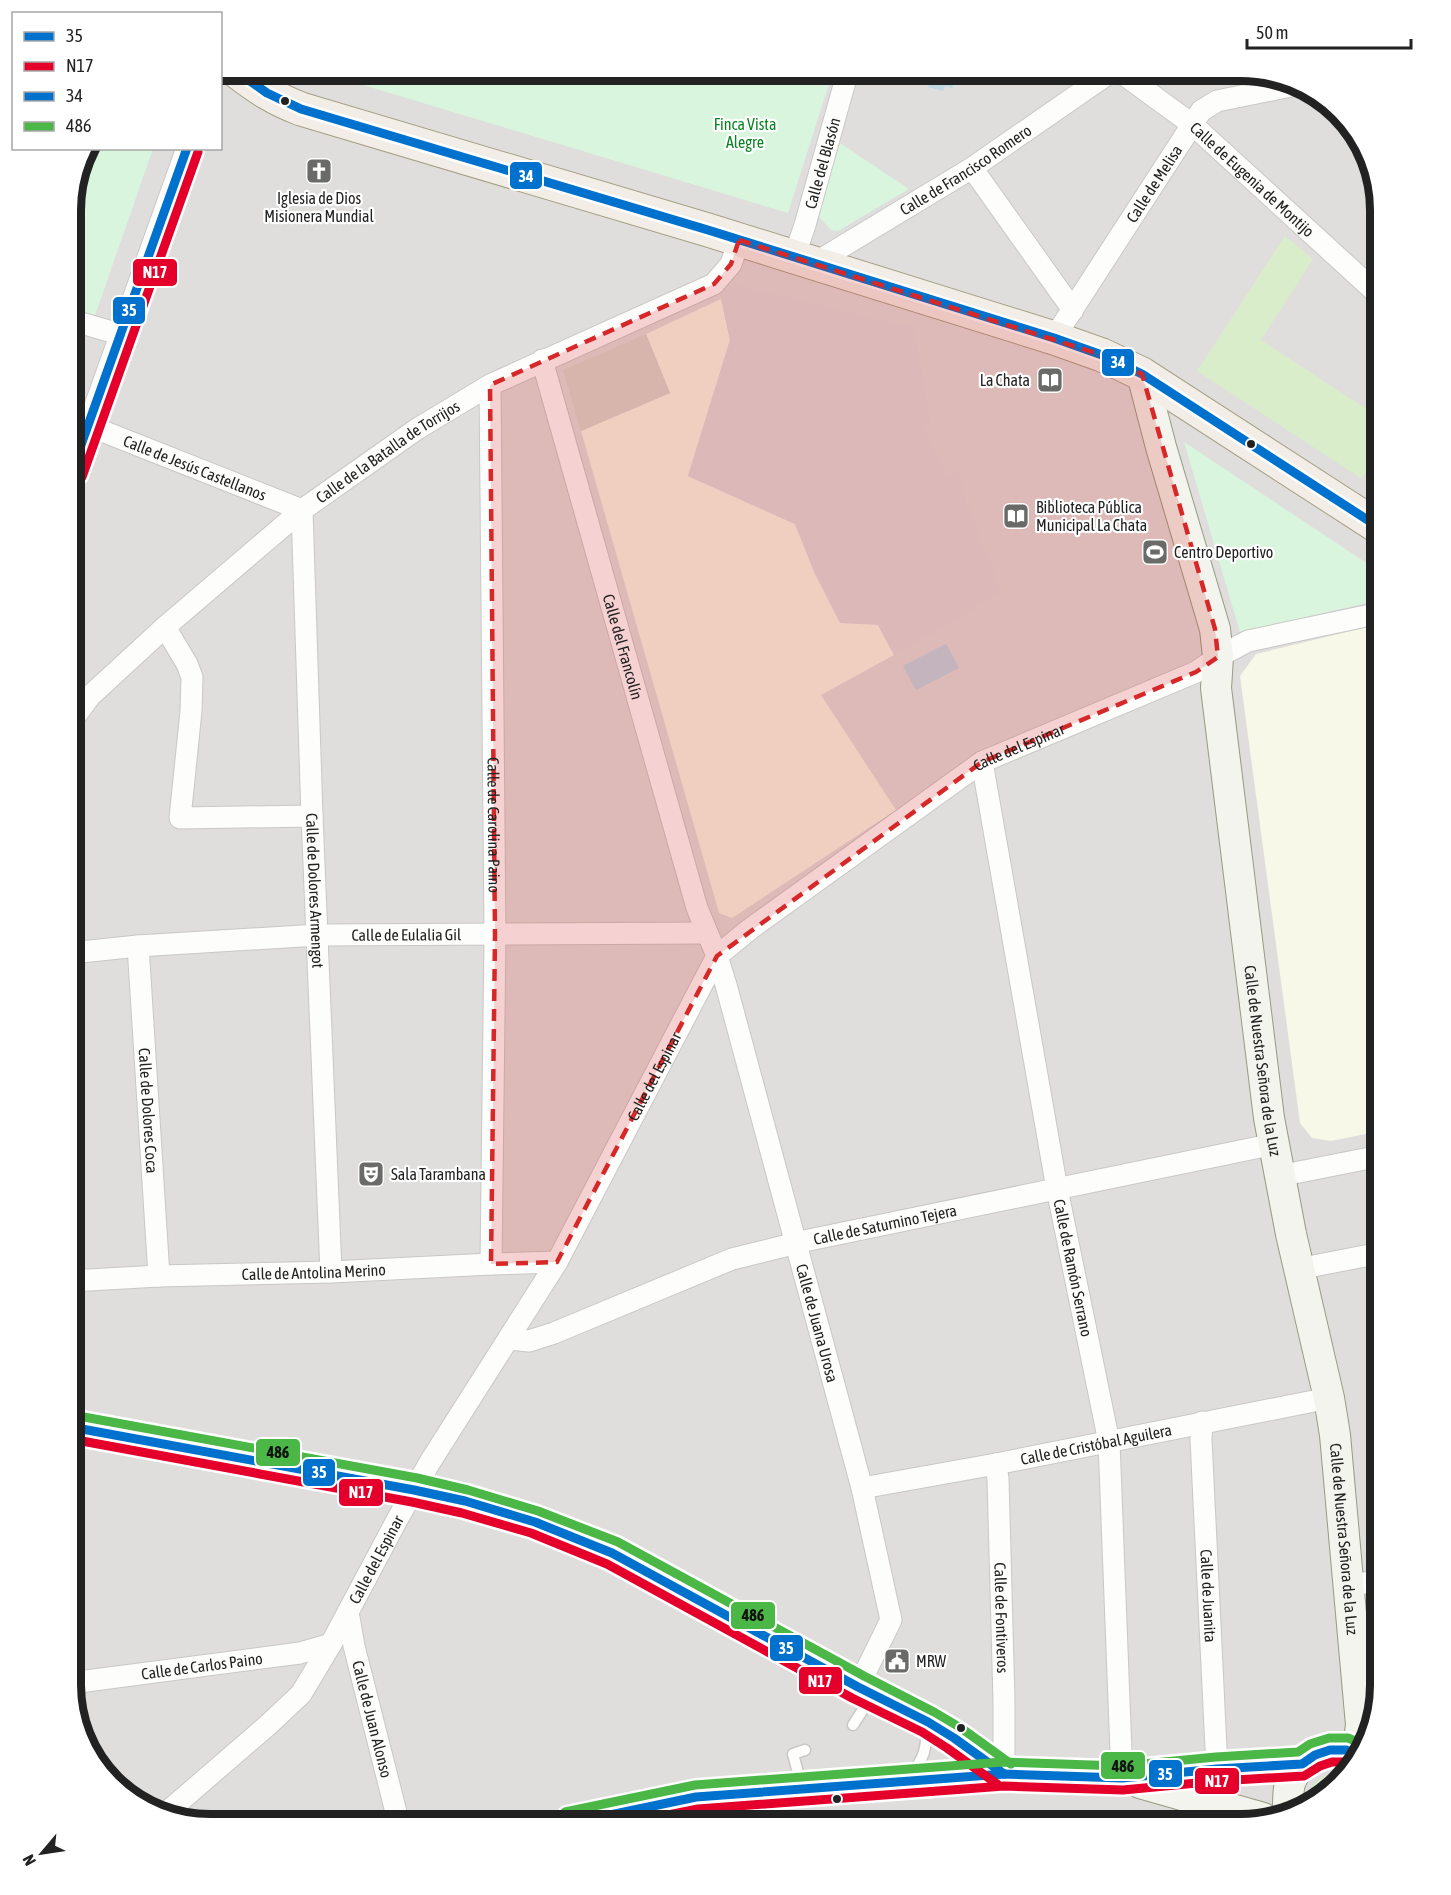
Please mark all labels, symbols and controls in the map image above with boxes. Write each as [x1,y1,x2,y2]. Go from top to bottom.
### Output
legend [12,12,222,150]
scale bar [1247,12,1410,50]
text: 50 m [1256,22,1288,43]
text: 35 [66,25,83,46]
text: N17 [66,55,94,76]
text: 34 [66,85,83,106]
unlabelled marker [279,95,291,107]
text: 486 [66,115,91,136]
park label: Finca Vista Alegre [714,115,776,152]
street label: Calle del Blasón [801,115,844,211]
street label: Calle de Eugenia de Montijo [1187,118,1318,240]
street label: Calle de Francisco Romero [896,121,1035,219]
street label: Calle de Melisa [1122,141,1186,226]
church icon: Iglesia de Dios Misionera Mundial [304,156,334,186]
line badge: 34 [509,161,543,190]
text: 34 [518,167,534,185]
place label: Iglesia de Dios Misionera Mundial [264,189,374,225]
line badge: N17 [132,258,178,287]
text: N17 [143,263,167,281]
line badge: 35 [112,296,146,325]
text: 35 [121,301,137,319]
line badge: 34 [1101,348,1135,377]
text: 34 [1110,353,1126,371]
library icon: La Chata [1035,365,1065,395]
place label: La Chata [980,371,1030,389]
street label: Calle de la Batalla de Torrijos [312,396,463,506]
street label: Calle de Jesús Castellanos [121,431,269,504]
unlabelled marker [1245,438,1257,450]
place label: Biblioteca Pública Municipal La Chata [1036,498,1147,535]
library icon: Biblioteca Pública Municipal La Chata [1001,501,1031,531]
sports icon: Centro Deportivo [1140,537,1170,567]
place label: Centro Deportivo [1174,543,1273,562]
street label: Calle del Francolín [600,592,647,701]
street label: Calle del Espinar [969,719,1067,775]
street label: Calle de Carolina Paino [484,757,504,893]
street label: Calle de Dolores Armengot [303,813,327,969]
street label: Calle de Eulalia Gil [351,925,462,944]
street label: Calle de Nuestra Señora de la Luz [1241,964,1285,1158]
street label: Calle del Espinar [624,1029,685,1124]
street label: Calle de Dolores Coca [136,1047,161,1174]
theatre icon: Sala Tarambana [356,1159,386,1189]
place label: Sala Tarambana [391,1165,486,1183]
street label: Calle de Ramón Serrano [1050,1197,1096,1338]
street label: Calle de Saturnino Tejera [812,1201,958,1248]
street label: Calle de Antolina Merino [242,1260,386,1283]
street label: Calle de Juana Urosa [793,1262,842,1384]
street label: Calle de Cristóbal Aguilera [1019,1420,1173,1468]
line badge: 486 [255,1438,301,1467]
street label: Calle de Nuestra Señora de la Luz [1327,1442,1362,1636]
text: 486 [266,1443,290,1461]
line badge: 35 [302,1458,336,1487]
text: 35 [311,1463,327,1481]
line badge: N17 [338,1478,384,1507]
text: N17 [349,1483,373,1501]
street label: Calle del Espinar [345,1512,407,1607]
street label: Calle de Juanita [1197,1549,1220,1643]
street label: Calle de Fontiveros [991,1562,1012,1674]
line badge: 486 [730,1601,776,1630]
text: 486 [741,1606,765,1624]
line badge: 35 [769,1634,804,1662]
text: 35 [778,1639,794,1657]
public building icon: MRW [882,1646,912,1676]
street label: Calle de Carlos Paino [140,1649,264,1683]
place label: MRW [916,1652,947,1670]
street label: Calle de Juan Alonso [349,1659,396,1780]
line badge: N17 [798,1666,843,1695]
text: N17 [808,1672,832,1690]
unlabelled marker [955,1722,967,1734]
line badge: 486 [1100,1751,1146,1780]
text: 486 [1111,1757,1135,1775]
line badge: 35 [1148,1759,1183,1788]
text: 35 [1157,1765,1173,1783]
line badge: N17 [1194,1767,1240,1795]
text: N17 [1205,1772,1229,1790]
unlabelled marker [831,1793,843,1805]
north arrow [12,1823,72,1883]
text: N [19,1852,39,1869]

